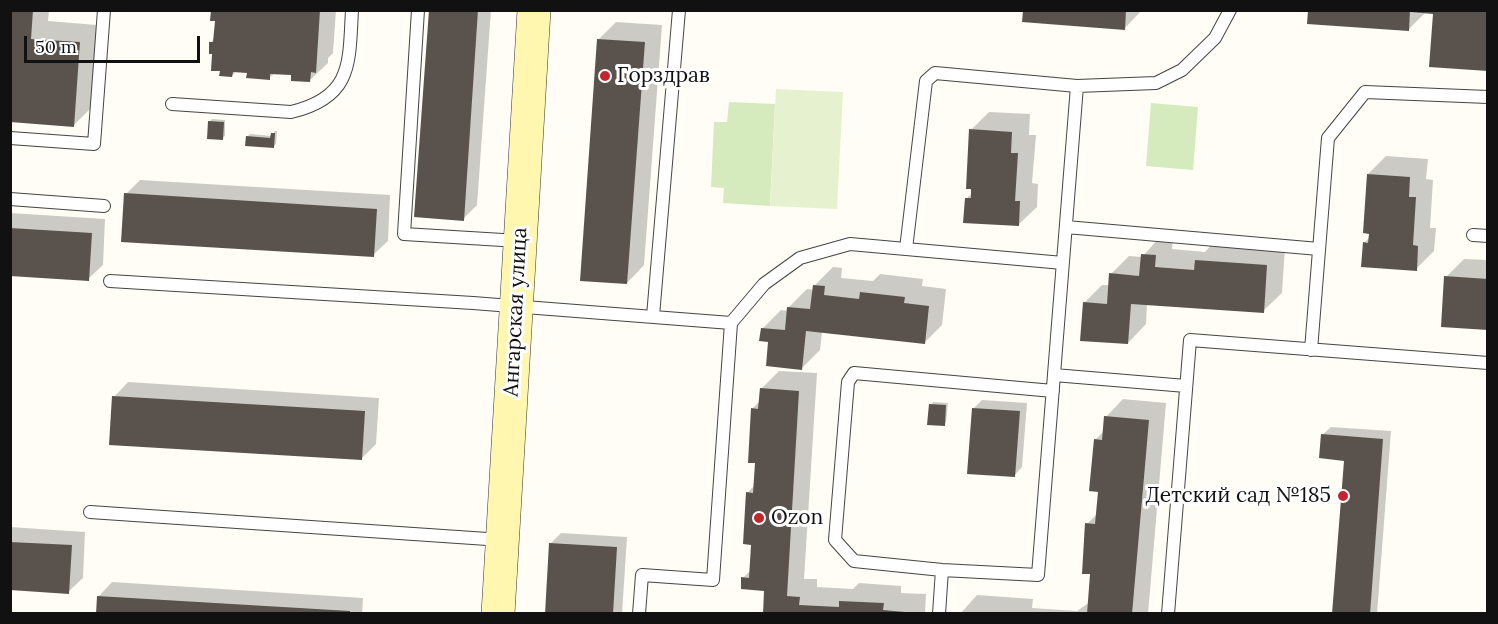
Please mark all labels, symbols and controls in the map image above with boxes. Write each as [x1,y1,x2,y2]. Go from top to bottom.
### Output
scale bar [27,24,202,62]
text: 50 m [35,35,77,58]
place label: Горздрав [617,63,710,89]
marker: Горздрав [598,69,612,83]
street label: Ангарская улица [499,227,533,397]
place label: Детский сад №185 [1145,483,1331,509]
marker: Детский сад №185 [1336,489,1350,503]
place label: Ozon [771,505,823,531]
marker: Ozon [752,511,766,525]

